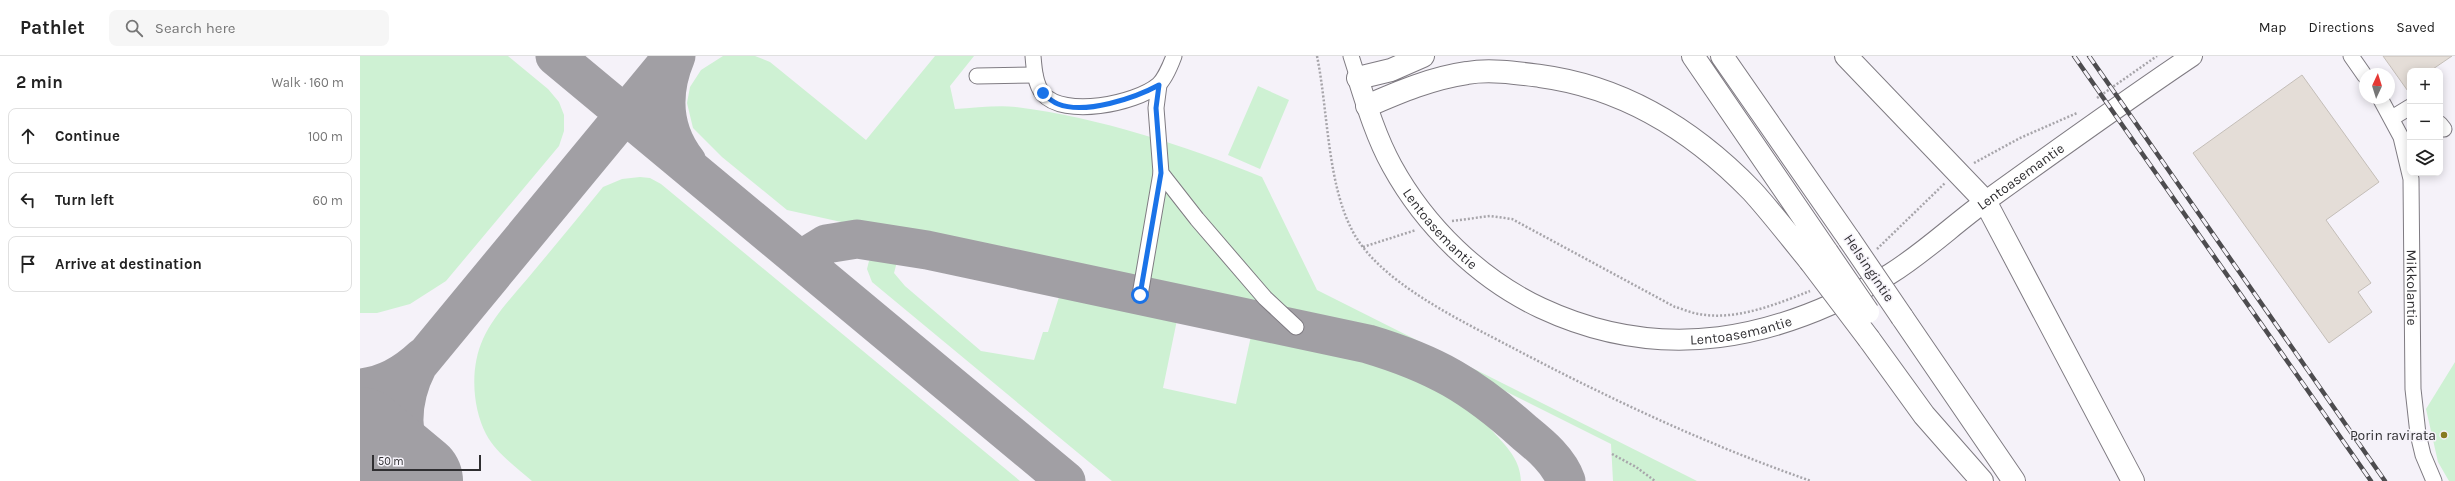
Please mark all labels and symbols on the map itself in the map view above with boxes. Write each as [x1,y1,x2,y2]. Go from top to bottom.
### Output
north arrow [2359,68,2395,104]
route end [1034,84,1052,102]
street label: Lentoasemantie [1974,139,2067,213]
street label: Lentoasemantie [1399,185,1481,273]
street label: Helsingintie [1840,231,1898,305]
street label: Mikkolantie [2403,249,2421,326]
route start [1131,286,1149,304]
street label: Lentoasemantie [1690,312,1794,348]
place label: Porin ravirata [2350,427,2436,444]
marker: Porin ravirata [2439,430,2449,440]
scale bar [372,453,481,472]

